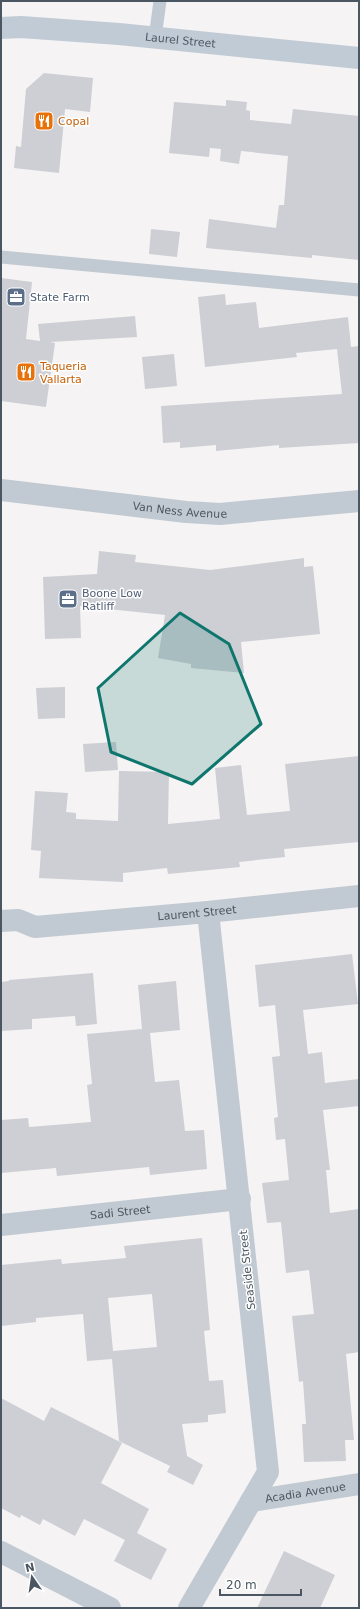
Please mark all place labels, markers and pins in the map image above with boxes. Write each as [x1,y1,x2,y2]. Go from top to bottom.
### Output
restaurant icon: Copal [33,110,55,132]
place label: Copal [58,115,89,128]
office icon: State Farm [5,286,27,308]
place label: State Farm [30,291,90,304]
place label: Taqueria Vallarta [39,360,87,386]
restaurant icon: Taqueria Vallarta [15,361,37,383]
place label: Boone Low Ratliff [82,587,142,613]
office icon: Boone Low Ratliff [57,588,79,610]

